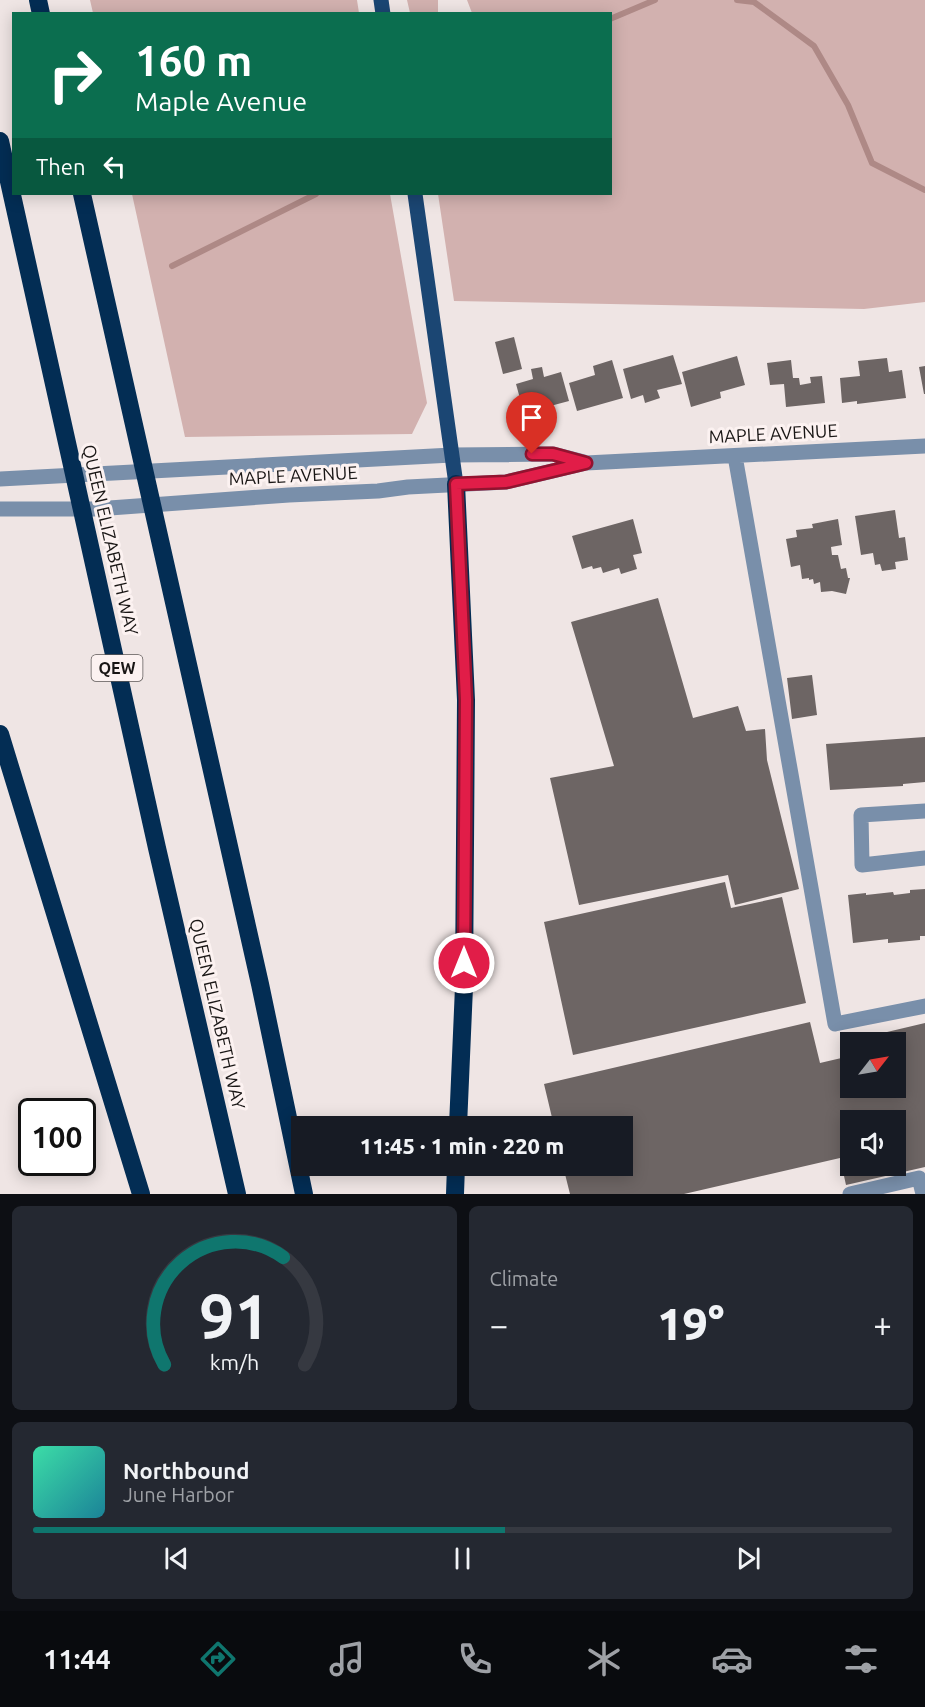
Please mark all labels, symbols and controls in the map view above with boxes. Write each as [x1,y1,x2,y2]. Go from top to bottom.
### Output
icon: right [36,36,114,114]
text: 160 m [135,37,252,84]
text: Maple Avenue [135,86,307,116]
icon: left [98,150,131,183]
text: Then [36,154,86,179]
pin [506,392,557,454]
icon: arrive [515,401,548,434]
street label: MAPLE AVENUE [708,420,838,446]
street label: QUEEN ELIZABETH WAY [78,443,143,638]
street label: MAPLE AVENUE [228,462,358,488]
road number: QEW [92,655,142,681]
street label: QUEEN ELIZABETH WAY [185,917,250,1112]
position arrow [432,931,496,995]
north arrow [840,1032,906,1098]
map controls [840,1032,906,1176]
speed limit sign: 100 [18,1098,96,1176]
button: sound [840,1110,906,1176]
text: 11:45 · 1 min · 220 m [360,1133,564,1158]
text: Climate [490,1267,558,1290]
text: 91 [199,1281,269,1351]
text: 19° [657,1298,724,1349]
text: − [490,1306,508,1343]
text: + [873,1306,892,1343]
text: km/h [209,1350,259,1374]
text: Northbound [123,1458,249,1483]
text: June Harbor [123,1483,234,1506]
icon: previous [160,1542,193,1575]
icon: pause [446,1542,479,1575]
icon: next [732,1542,765,1575]
icon: directions [197,1638,239,1680]
icon: music [326,1638,368,1680]
icon: phone [454,1638,496,1680]
icon: climate [583,1638,625,1680]
icon: car [711,1638,753,1680]
icon: filters [840,1638,882,1680]
text: 11:44 [43,1644,111,1674]

